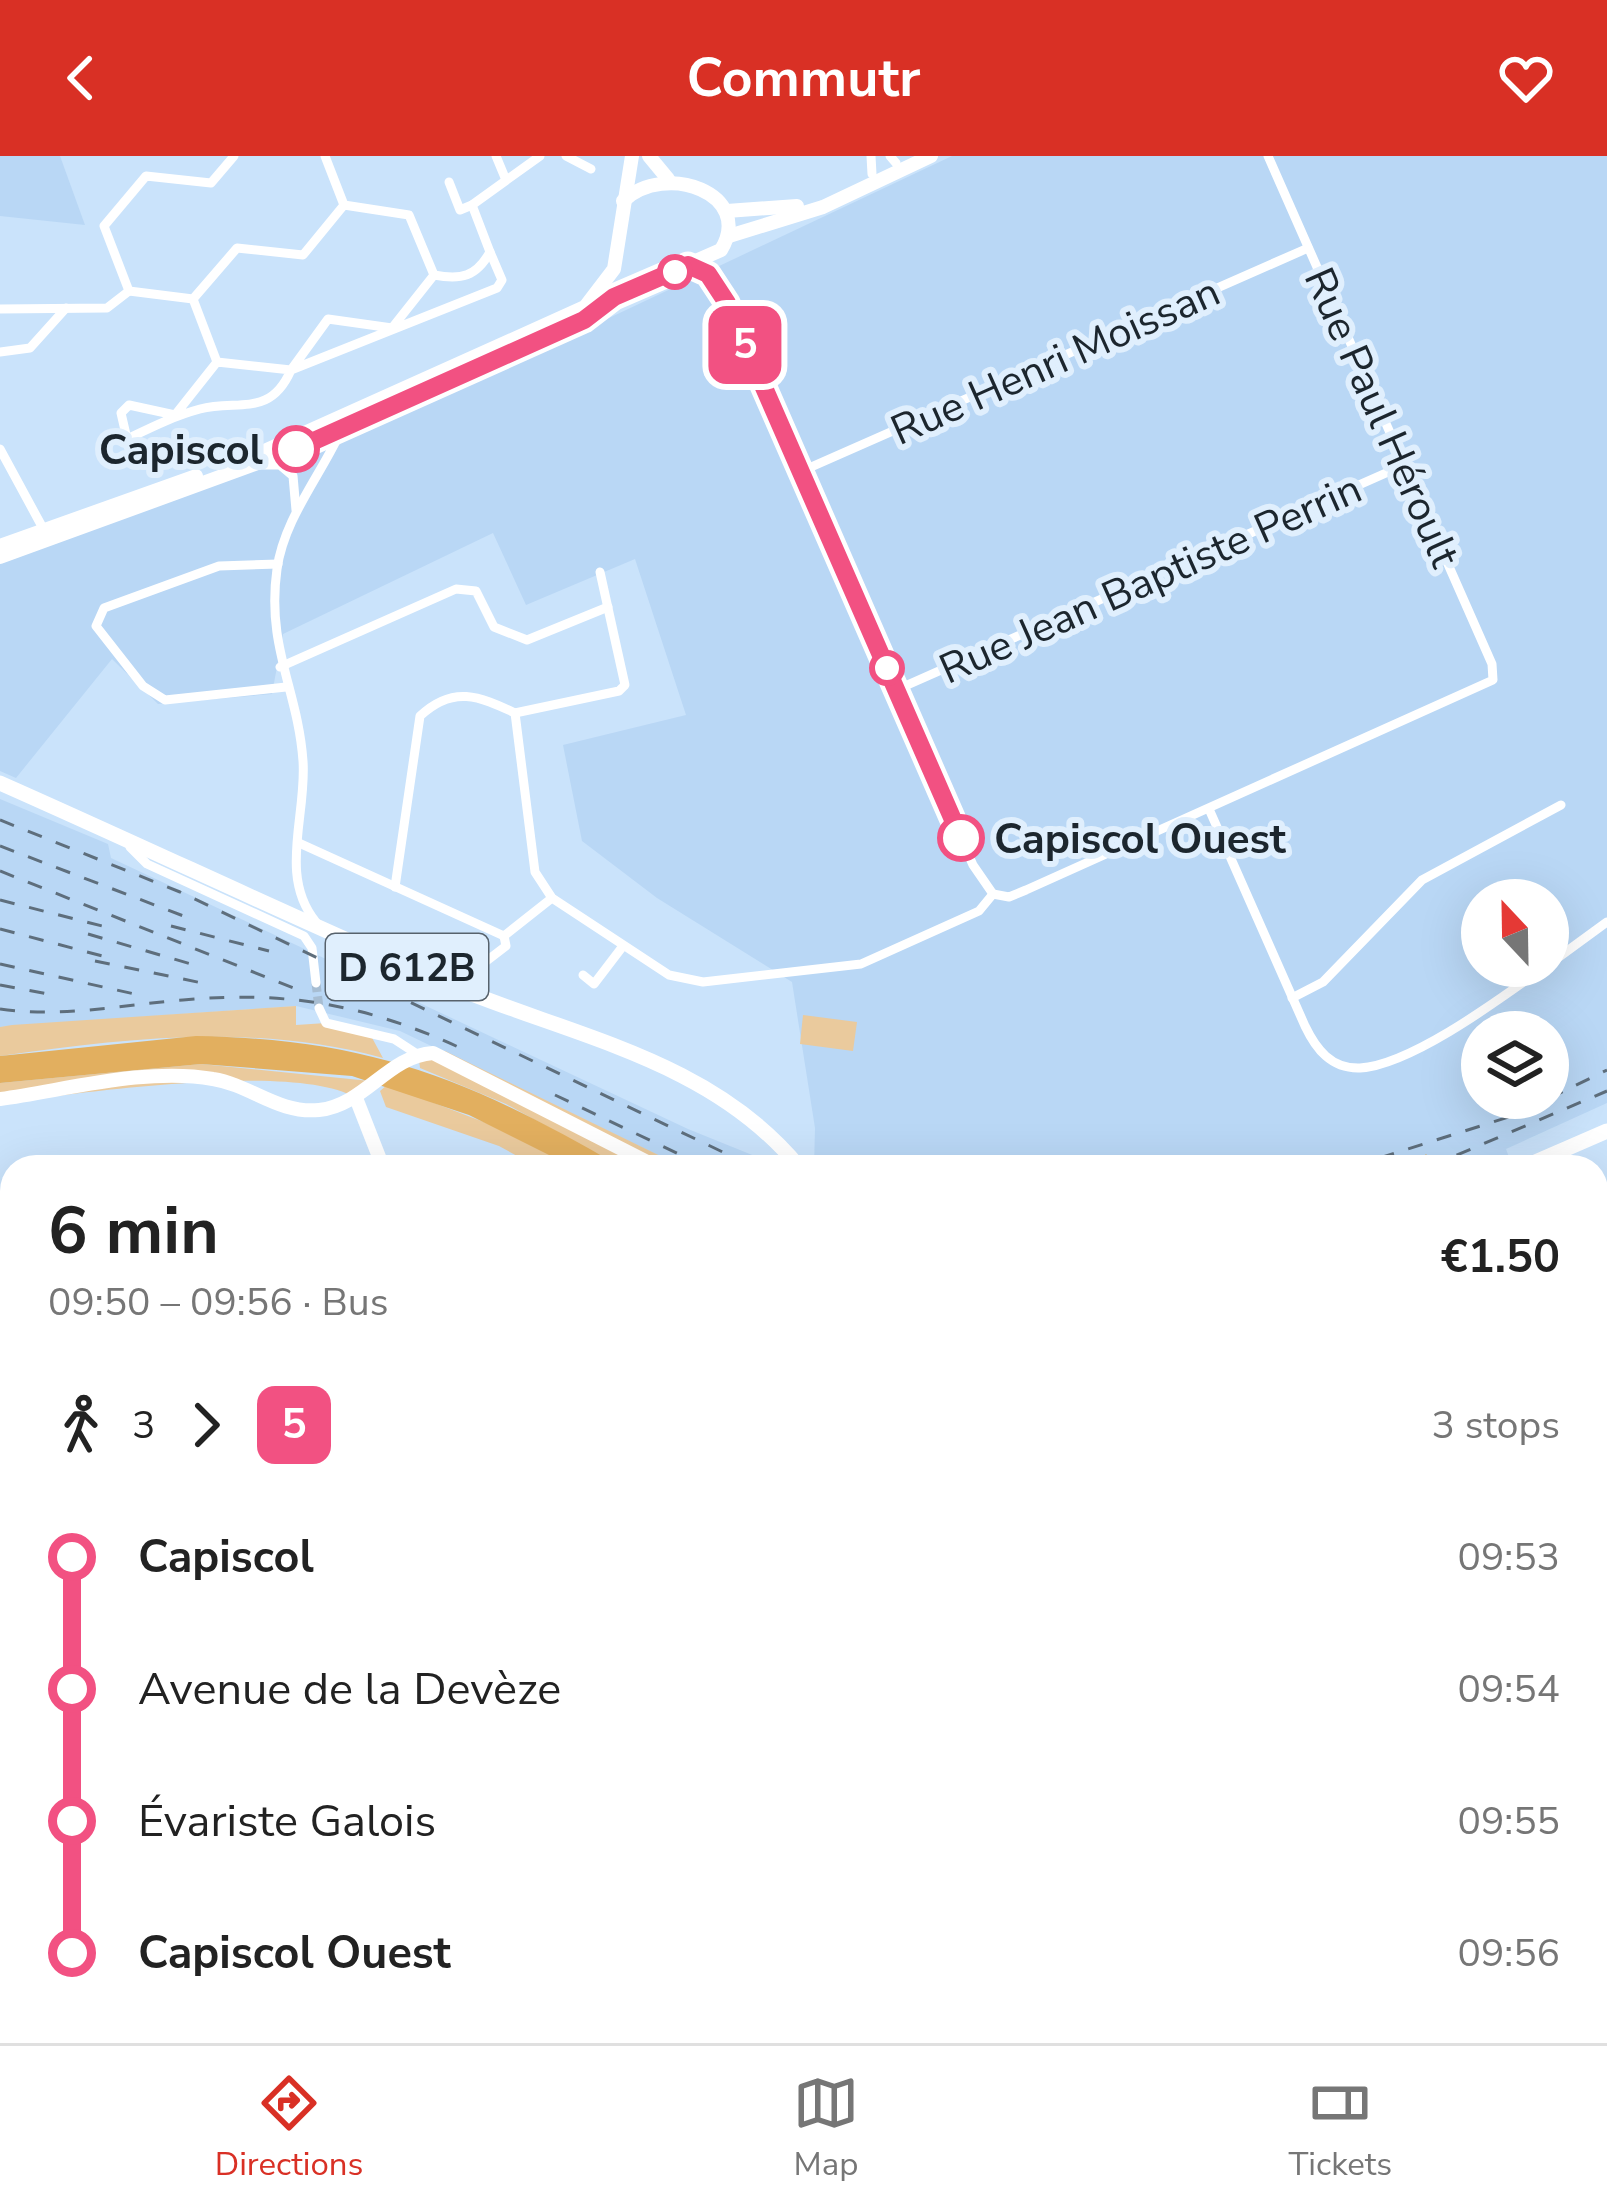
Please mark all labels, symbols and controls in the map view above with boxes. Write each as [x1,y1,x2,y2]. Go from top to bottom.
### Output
text: Commutr [687,41,920,115]
icon: back [48,45,114,111]
icon: heart [1493,45,1559,111]
unlabelled marker [659,256,691,288]
street label: Rue Paul Héroult [1290,259,1473,577]
street label: Rue Henri Moissan [882,263,1229,459]
line badge: 5 [706,306,784,384]
text: 5 [732,316,758,373]
place label: Capiscol [99,422,263,479]
marker: Capiscol [274,427,318,471]
street label: Rue Jean Baptiste Perrin [931,461,1371,698]
unlabelled marker [871,652,903,684]
place label: Capiscol Ouest [994,811,1287,868]
marker: Capiscol Ouest [939,816,983,860]
north arrow [1461,879,1569,987]
map controls [1461,879,1569,1119]
road number: D 612B [326,934,488,1000]
button: layers [1461,1011,1569,1119]
text: 6 min [48,1186,219,1276]
text: €1.50 [1441,1227,1560,1288]
text: 09:50 – 09:56 · Bus [48,1276,388,1329]
icon: walk [48,1392,114,1458]
icon: forward [173,1392,239,1458]
text: 5 [281,1396,307,1453]
text: 3 [132,1399,155,1452]
text: 3 stops [1431,1399,1560,1452]
text: Capiscol [138,1527,314,1588]
text: 09:53 [1458,1531,1560,1584]
text: Avenue de la Devèze [138,1659,561,1720]
text: 09:54 [1458,1663,1560,1716]
text: Évariste Galois [138,1791,436,1852]
text: 09:55 [1458,1795,1560,1848]
text: Capiscol Ouest [138,1923,451,1984]
text: 09:56 [1458,1927,1560,1980]
tab: Directions [215,2070,363,2187]
tab: Map [793,2070,859,2187]
tab: Tickets [1288,2070,1392,2187]

